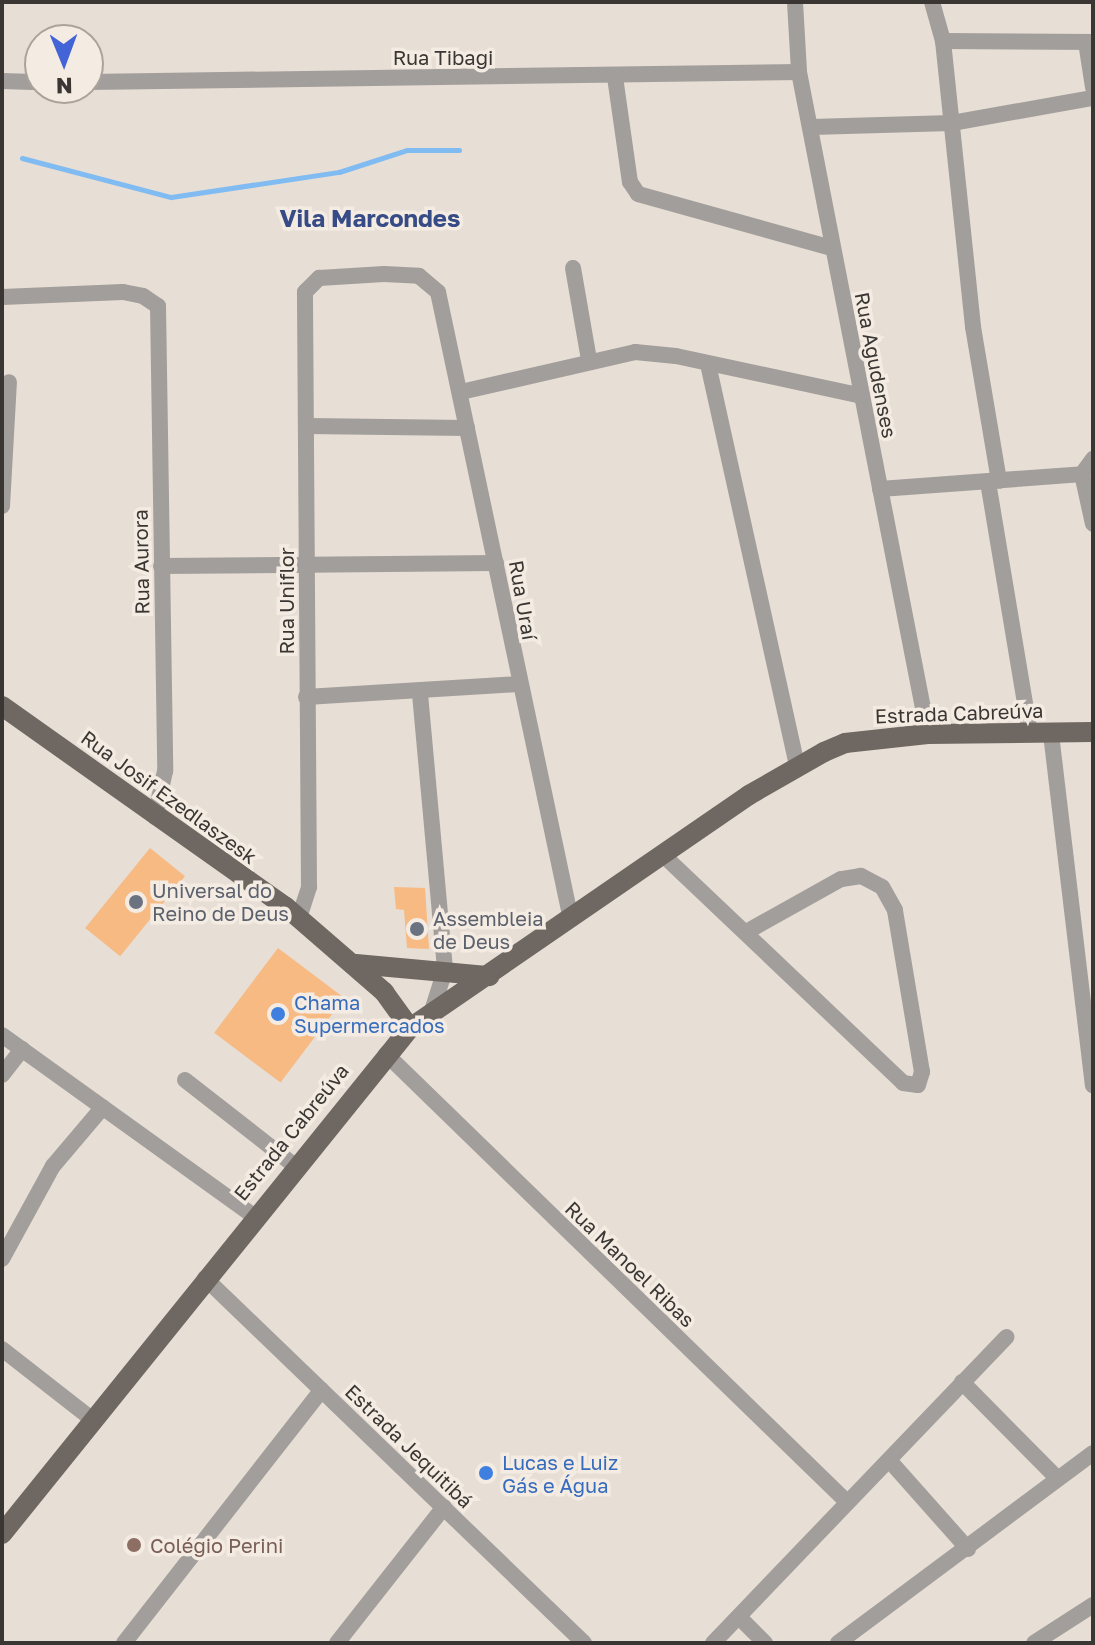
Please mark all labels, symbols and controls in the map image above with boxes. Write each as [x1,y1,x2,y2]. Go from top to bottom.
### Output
north arrow [24,24,104,104]
street label: Rua Tibagi [393,45,493,69]
text: N [56,73,73,100]
district label: Vila Marcondes [280,204,460,232]
street label: Rua Agudenses [850,290,902,440]
street label: Rua Aurora [128,509,154,615]
street label: Rua Uniflor [274,547,298,655]
street label: Rua Uraí [504,558,542,642]
street label: Estrada Cabreúva [874,698,1044,728]
street label: Rua Josif Ezedlaszesk [76,725,262,869]
place label: Universal do Reino de Deus [152,878,289,925]
marker: Universal do Reino de Deus [127,893,145,911]
place label: Assembleia de Deus [433,906,544,953]
marker: Assembleia de Deus [408,920,426,938]
place label: Chama Supermercados [294,990,445,1037]
marker: Chama Supermercados [269,1005,287,1023]
street label: Estrada Cabreúva [229,1059,353,1205]
street label: Rua Manoel Ribas [560,1196,700,1332]
street label: Estrada Jequitibá [340,1379,478,1513]
place label: Lucas e Luiz Gás e Água [502,1450,618,1497]
marker: Lucas e Luiz Gás e Água [477,1464,495,1482]
place label: Colégio Perini [150,1533,283,1557]
marker: Colégio Perini [125,1536,143,1554]

